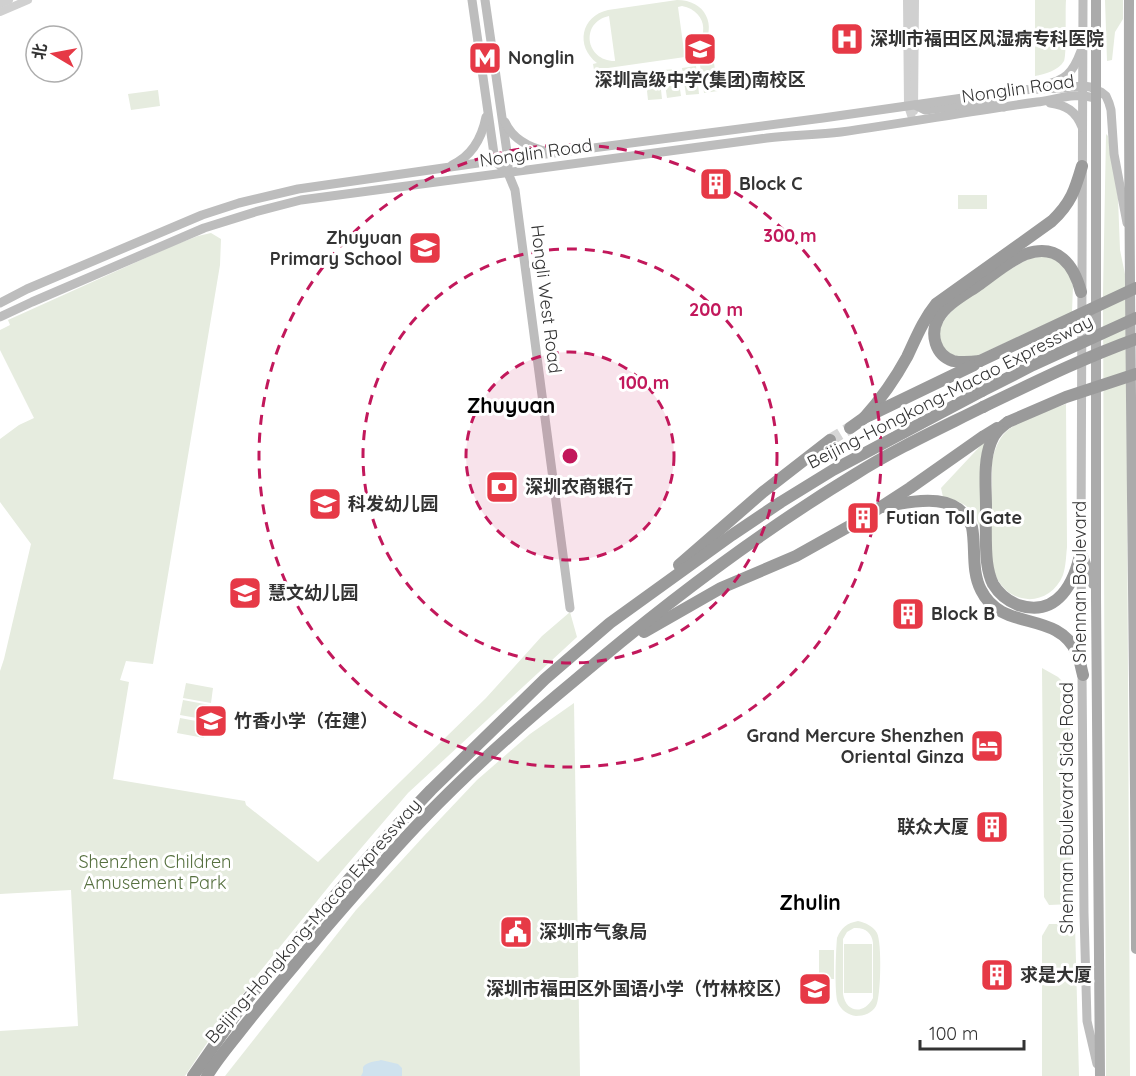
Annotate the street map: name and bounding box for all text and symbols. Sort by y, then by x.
hospital icon: 深圳市福田区风湿病专科医院 [829,21,865,57]
north arrow [24,24,84,84]
place label: 深圳市福田区风湿病专科医院 [870,27,1104,50]
school or university icon: 深圳高级中学(集团)南校区 [682,31,718,67]
metro station icon: Nonglin [467,40,503,76]
text: 北 [28,42,50,61]
place label: Nonglin [508,46,575,69]
place label: 深圳高级中学(集团)南校区 [595,68,805,91]
street label: Nonglin Road [960,69,1076,108]
street label: Nonglin Road [478,133,594,172]
building icon: Block C [698,166,734,202]
place label: Block C [739,172,803,195]
street label: Hongli West Road [526,223,567,375]
text: 300 m [763,224,817,247]
place label: Zhuyuan Primary School [270,226,402,270]
school or university icon: Zhuyuan Primary School [407,230,443,266]
text: 200 m [689,298,743,321]
street label: Beijing-Hongkong-Macao Expressway [803,309,1096,474]
text: 100 m [619,371,669,394]
district label: Zhuyuan [467,392,555,418]
centre of rings [560,446,580,466]
bank icon: 深圳农商银行 [484,469,520,505]
place label: 深圳农商银行 [525,475,633,498]
school or university icon: 科发幼儿园 [307,486,343,522]
place label: 科发幼儿园 [348,492,438,515]
building icon: Futian Toll Gate [845,500,881,536]
street label: Shennan Boulevard [1068,501,1091,663]
place label: Futian Toll Gate [886,506,1022,529]
school or university icon: 慧文幼儿园 [227,575,263,611]
place label: 慧文幼儿园 [268,581,358,604]
building icon: Block B [890,596,926,632]
place label: Block B [931,602,995,625]
street label: Shennan Boulevard Side Road [1055,682,1078,934]
school or university icon: 竹香小学（在建） [193,703,229,739]
place label: 竹香小学（在建） [234,709,378,732]
place label: Grand Mercure Shenzhen Oriental Ginza [746,724,964,768]
hotel icon: Grand Mercure Shenzhen Oriental Ginza [969,728,1005,764]
street label: Beijing-Hongkong-Macao Expressway [200,793,425,1048]
building icon: 联众大厦 [974,809,1010,845]
place label: 联众大厦 [897,815,969,838]
park label: Shenzhen Children Amusement Park [78,850,232,894]
district label: Zhulin [779,889,841,915]
public building icon: 深圳市气象局 [498,914,534,950]
place label: 深圳市气象局 [539,920,647,943]
building icon: 求是大厦 [979,957,1015,993]
place label: 求是大厦 [1020,963,1092,986]
school or university icon: 深圳市福田区外国语小学（竹林校区） [797,971,833,1007]
place label: 深圳市福田区外国语小学（竹林校区） [486,977,792,1000]
scale bar [920,1013,1024,1051]
text: 100 m [929,1022,978,1045]

